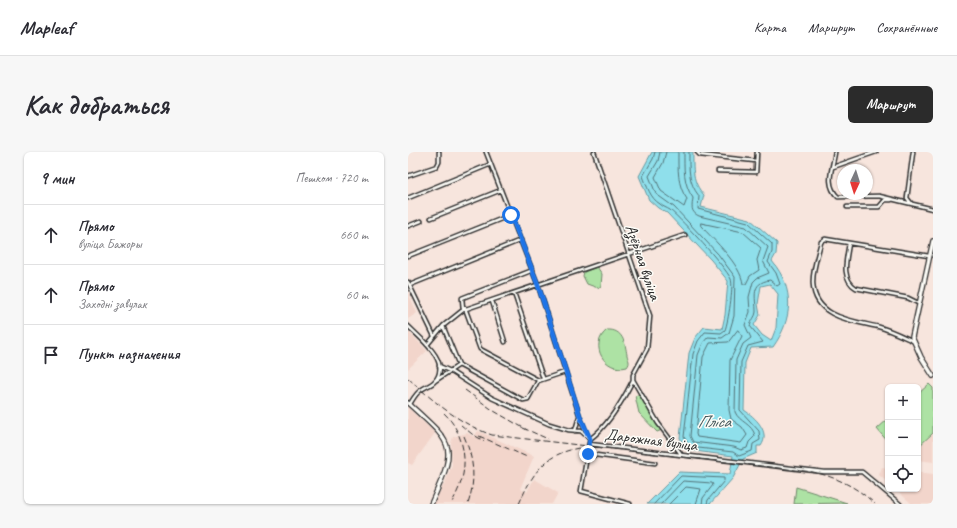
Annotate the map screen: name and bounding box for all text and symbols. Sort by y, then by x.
text: Mapleaf [20,16,73,40]
text: Карта [754,19,786,36]
text: Маршрут [808,19,854,36]
text: Сохранённые [876,19,937,36]
button: Маршрут [848,86,933,123]
text: Как добраться [24,87,169,122]
north arrow [837,164,873,200]
text: 9 мин [40,168,74,189]
text: Пешком · 720 m [295,170,368,186]
route start [502,206,520,224]
text: Прямо [78,217,114,236]
street label: Азёрная вуліца [621,222,666,304]
icon: ahead [40,224,62,246]
text: 660 m [340,227,368,243]
text: вуліца Бажоры [78,236,142,252]
text: Прямо [78,277,114,296]
icon: ahead [40,284,62,306]
text: 60 m [346,287,368,303]
text: Заходні завулак [78,296,147,312]
icon: arrive [40,344,62,366]
text: Пункт назначения [78,345,180,364]
map controls [885,384,921,492]
button: + [885,384,921,420]
water label: Пліса [698,411,732,432]
button: − [885,420,921,456]
street label: Дарожная вуліца [604,424,699,456]
route end [579,445,597,463]
button: locate [885,456,921,492]

